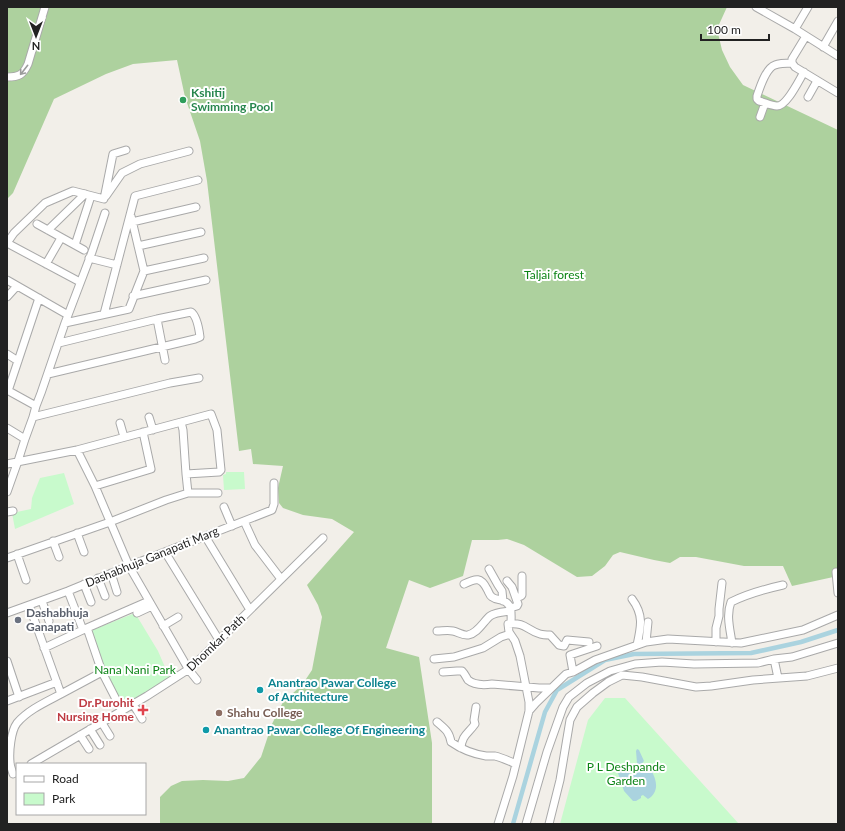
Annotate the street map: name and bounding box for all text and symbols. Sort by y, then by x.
north arrow [16,16,56,56]
scale bar [701,16,769,42]
text: 100 m [707,22,741,37]
text: N [32,40,40,53]
one-way arrow [20,64,28,75]
place label: Kshitij Swimming Pool [191,85,273,114]
marker: Kshitij Swimming Pool [178,95,188,105]
park label: Taljai forest [524,267,585,282]
street label: Dashabhuja Ganapati Marg [83,523,221,590]
place label: Dashabhuja Ganapati [26,605,89,634]
street label: Dhomkar Path [183,611,248,674]
marker: Dashabhuja Ganapati [13,615,23,625]
park label: Nana Nani Park [94,662,177,677]
place label: Anantrao Pawar College of Architecture [267,675,397,704]
marker: Anantrao Pawar College of Architecture [255,685,265,695]
place label: Dr.Purohit Nursing Home [57,695,135,724]
marker: Dr.Purohit Nursing Home [137,704,149,716]
place label: Shahu College [227,705,303,720]
marker: Shahu College [214,708,224,718]
place label: Anantrao Pawar College Of Engineering [213,722,426,737]
marker: Anantrao Pawar College Of Engineering [201,725,211,735]
park label: P L Deshpande Garden [587,759,665,788]
legend [16,763,146,815]
text: Road [52,771,79,786]
text: Park [52,791,76,806]

